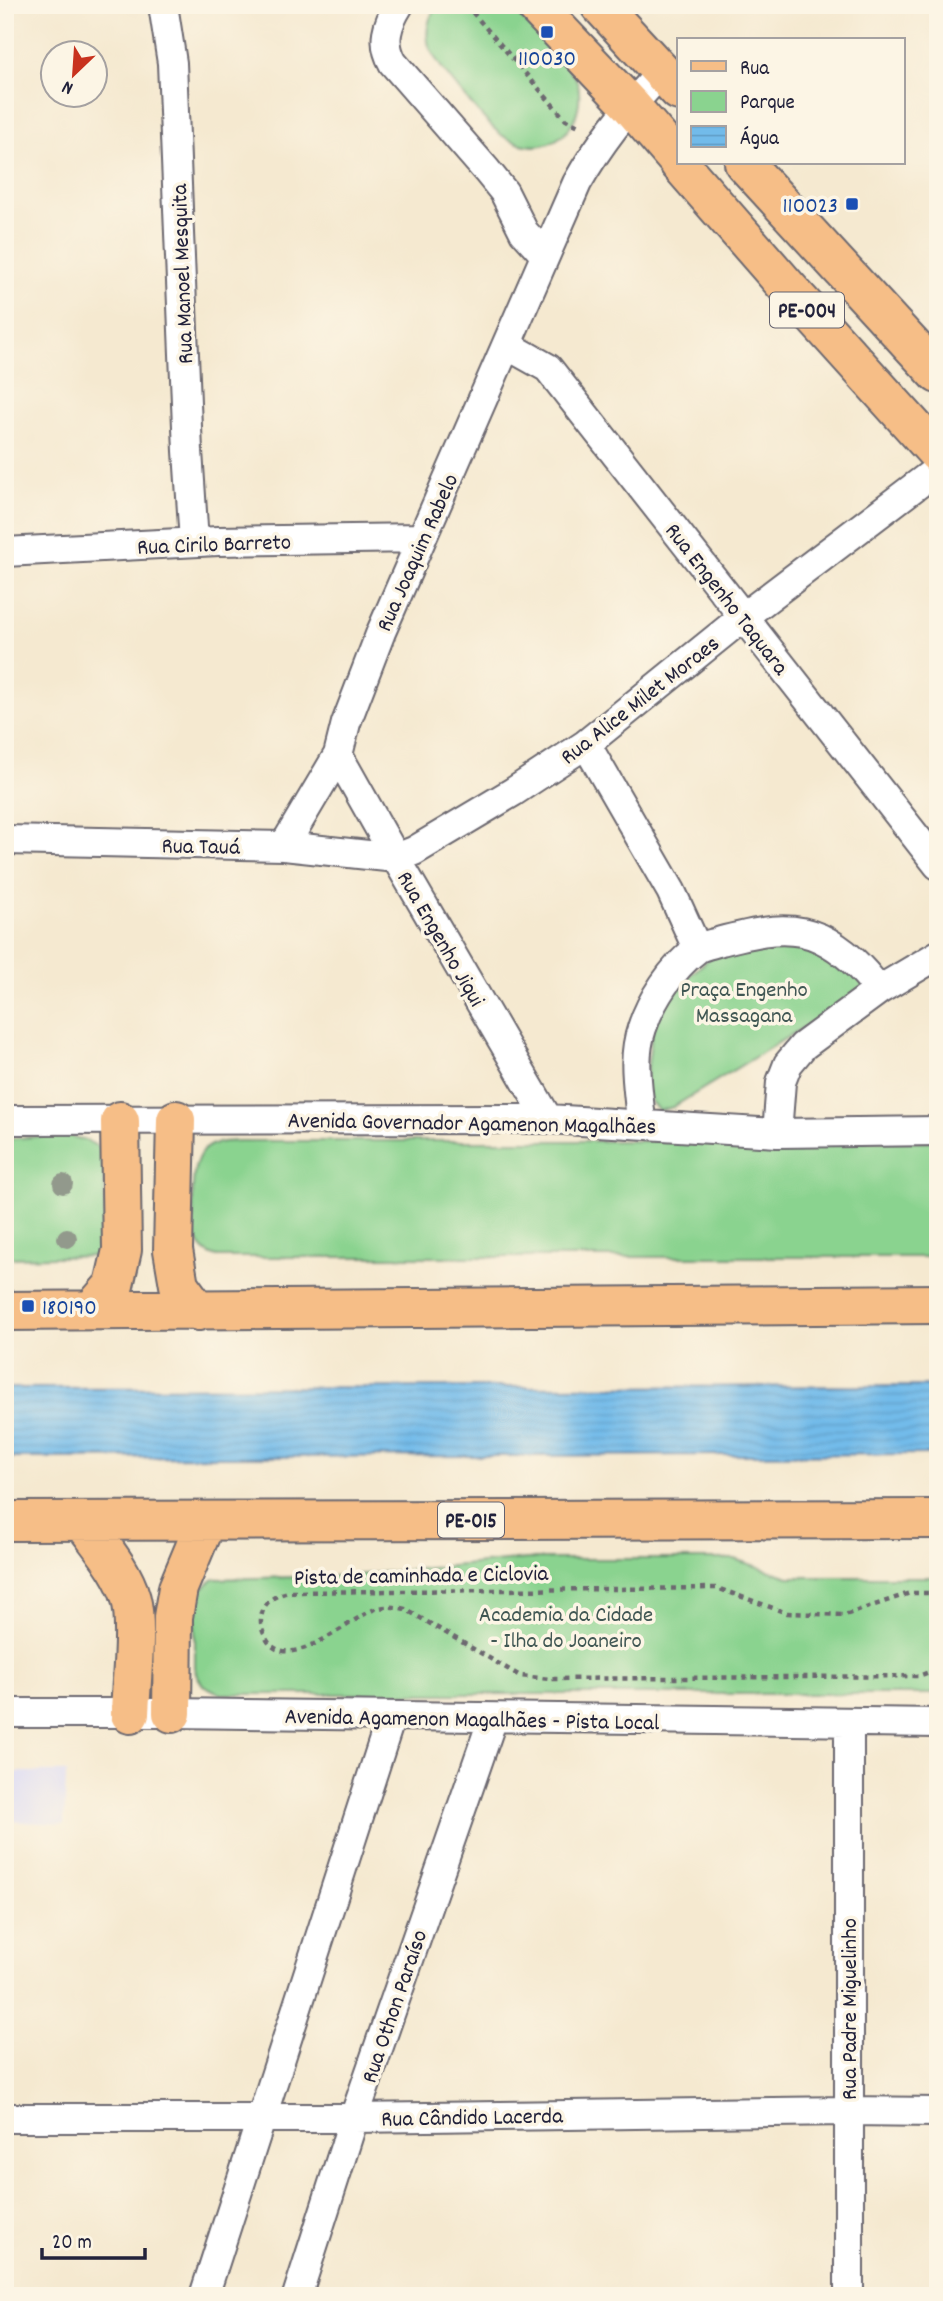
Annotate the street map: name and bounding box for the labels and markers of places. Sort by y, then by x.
marker: 110030 [539,24,555,40]
place label: 110030 [518,44,576,77]
place label: 110023 [783,191,838,224]
marker: 110023 [844,196,860,212]
place label: 180190 [42,1293,97,1326]
marker: 180190 [20,1298,36,1314]

